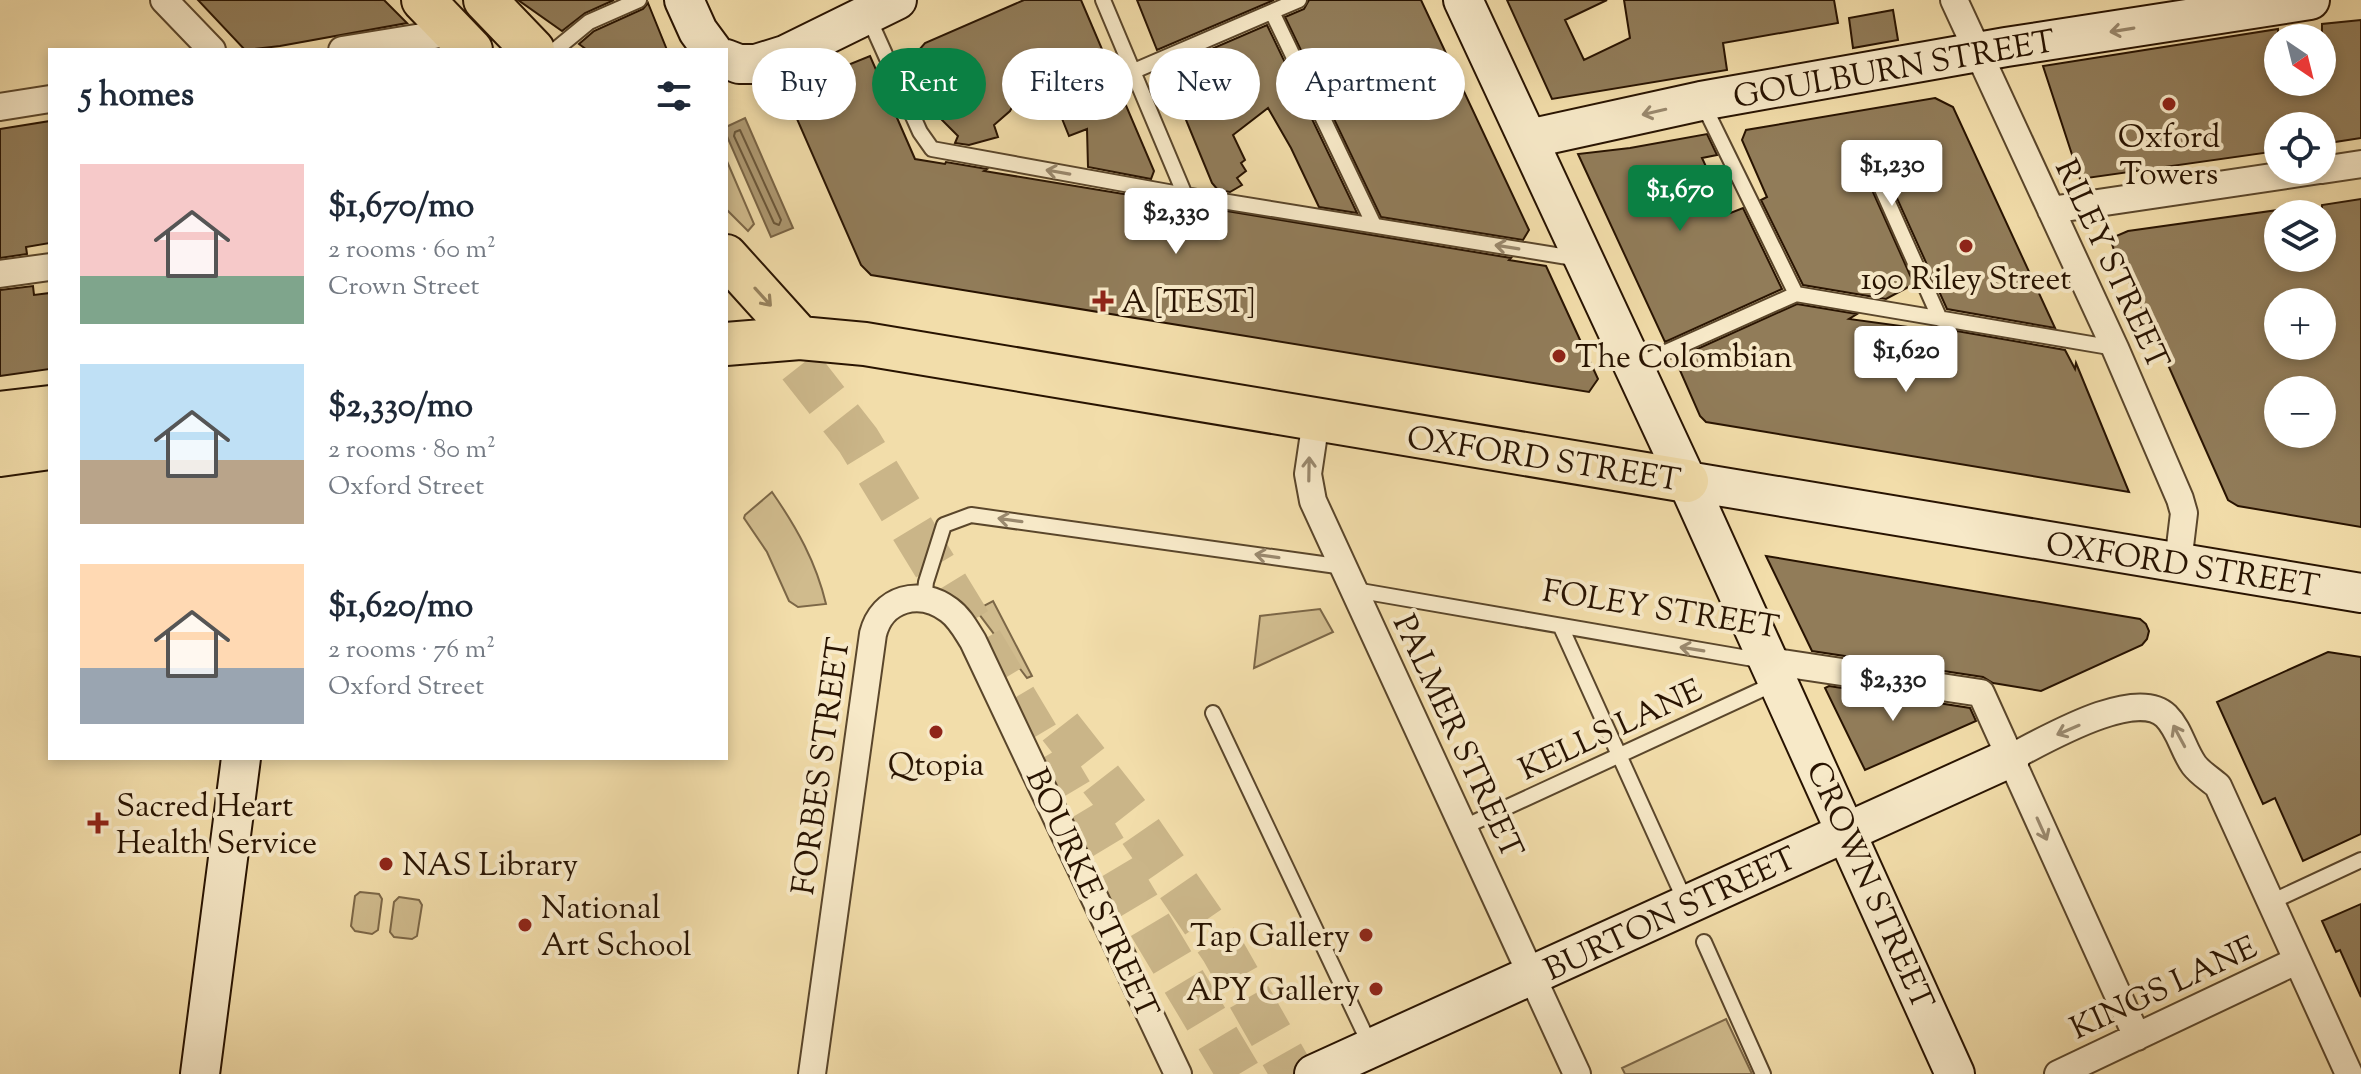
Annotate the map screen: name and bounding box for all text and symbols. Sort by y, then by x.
street label: GOULBURN STREET [1730,20,2059,122]
one-way arrow [2110,23,2135,38]
north arrow [2264,24,2336,96]
map controls [2264,24,2336,448]
chip: Buy [752,48,856,120]
chip: Rent [872,48,986,120]
chip: Filters [1002,48,1133,120]
chip: New [1149,48,1260,120]
chip: Apartment [1276,48,1465,120]
text: 5 homes [80,72,194,121]
icon: filters [652,74,696,118]
marker: Oxford Towers [2160,95,2178,113]
one-way arrow [1641,105,1667,120]
button: locate [2264,112,2336,184]
place label: Oxford Towers [2118,116,2220,199]
pin: $1,230 [1827,140,1957,208]
text: $1,230 [1859,147,1925,184]
street label: RILEY STREET [2041,152,2179,378]
one-way arrow [1045,163,1071,178]
pin: $1,670 [1615,165,1745,233]
text: $1,670 [1646,172,1714,209]
text: $1,670/mo [328,183,474,232]
pin: $2,330 [1111,188,1241,256]
text: $2,330 [1142,195,1210,232]
icon: home [144,196,240,292]
button: layers [2264,200,2336,272]
text: 2 rooms · 60 m² [328,232,496,269]
marker: 190 Riley Street [1957,237,1975,255]
one-way arrow [1495,239,1520,254]
place label: 190 Riley Street [1861,258,2071,304]
text: Crown Street [328,269,479,306]
place label: A [TEST] [1121,281,1256,327]
one-way arrow [754,286,772,306]
button: + [2264,288,2336,360]
marker: A [TEST] [1092,290,1114,312]
pin: $1,620 [1841,326,1971,394]
text: $1,620 [1872,333,1940,370]
place label: The Colombian [1575,336,1793,382]
marker: The Colombian [1550,347,1568,365]
button: − [2264,376,2336,448]
text: $2,330/mo [328,383,473,432]
icon: home [144,396,240,492]
street label: OXFORD STREET [1404,417,1684,505]
text: 2 rooms · 80 m² [328,432,496,469]
one-way arrow [1302,456,1317,483]
text: Oxford Street [328,469,484,506]
one-way arrow [997,512,1023,527]
street label: OXFORD STREET [2043,523,2323,611]
one-way arrow [1255,548,1280,563]
street label: FOLEY STREET [1539,570,1782,652]
text: $1,620/mo [328,583,473,632]
icon: home [144,596,240,692]
street label: PALMER STREET [1380,608,1533,867]
text: 2 rooms · 76 m² [328,632,495,669]
street label: FORBES STREET [782,635,864,898]
one-way arrow [1680,640,1705,655]
pin: $2,330 [1828,655,1958,723]
text: $2,330 [1859,662,1927,699]
text: Oxford Street [328,669,484,706]
street label: KELLS LANE [1512,669,1710,794]
marker: Qtopia [927,723,945,741]
one-way arrow [2056,723,2080,738]
one-way arrow [2170,725,2186,748]
place label: Qtopia [888,744,985,790]
street label: CROWN STREET [1793,754,1944,1018]
street label: BOURKE STREET [1012,762,1169,1027]
place label: Sacred Heart Health Service [116,785,317,868]
marker: Sacred Heart Health Service [87,812,109,834]
one-way arrow [2036,817,2051,841]
street label: BURTON STREET [1537,837,1805,994]
place label: NAS Library [402,844,578,890]
marker: NAS Library [377,855,395,873]
place label: National Art School [541,887,692,970]
place label: Tap Gallery [1190,915,1350,961]
marker: National Art School [516,916,534,934]
marker: Tap Gallery [1357,926,1375,944]
street label: KINGS LANE [2063,926,2265,1053]
place label: APY Gallery [1186,969,1360,1015]
marker: APY Gallery [1367,980,1385,998]

